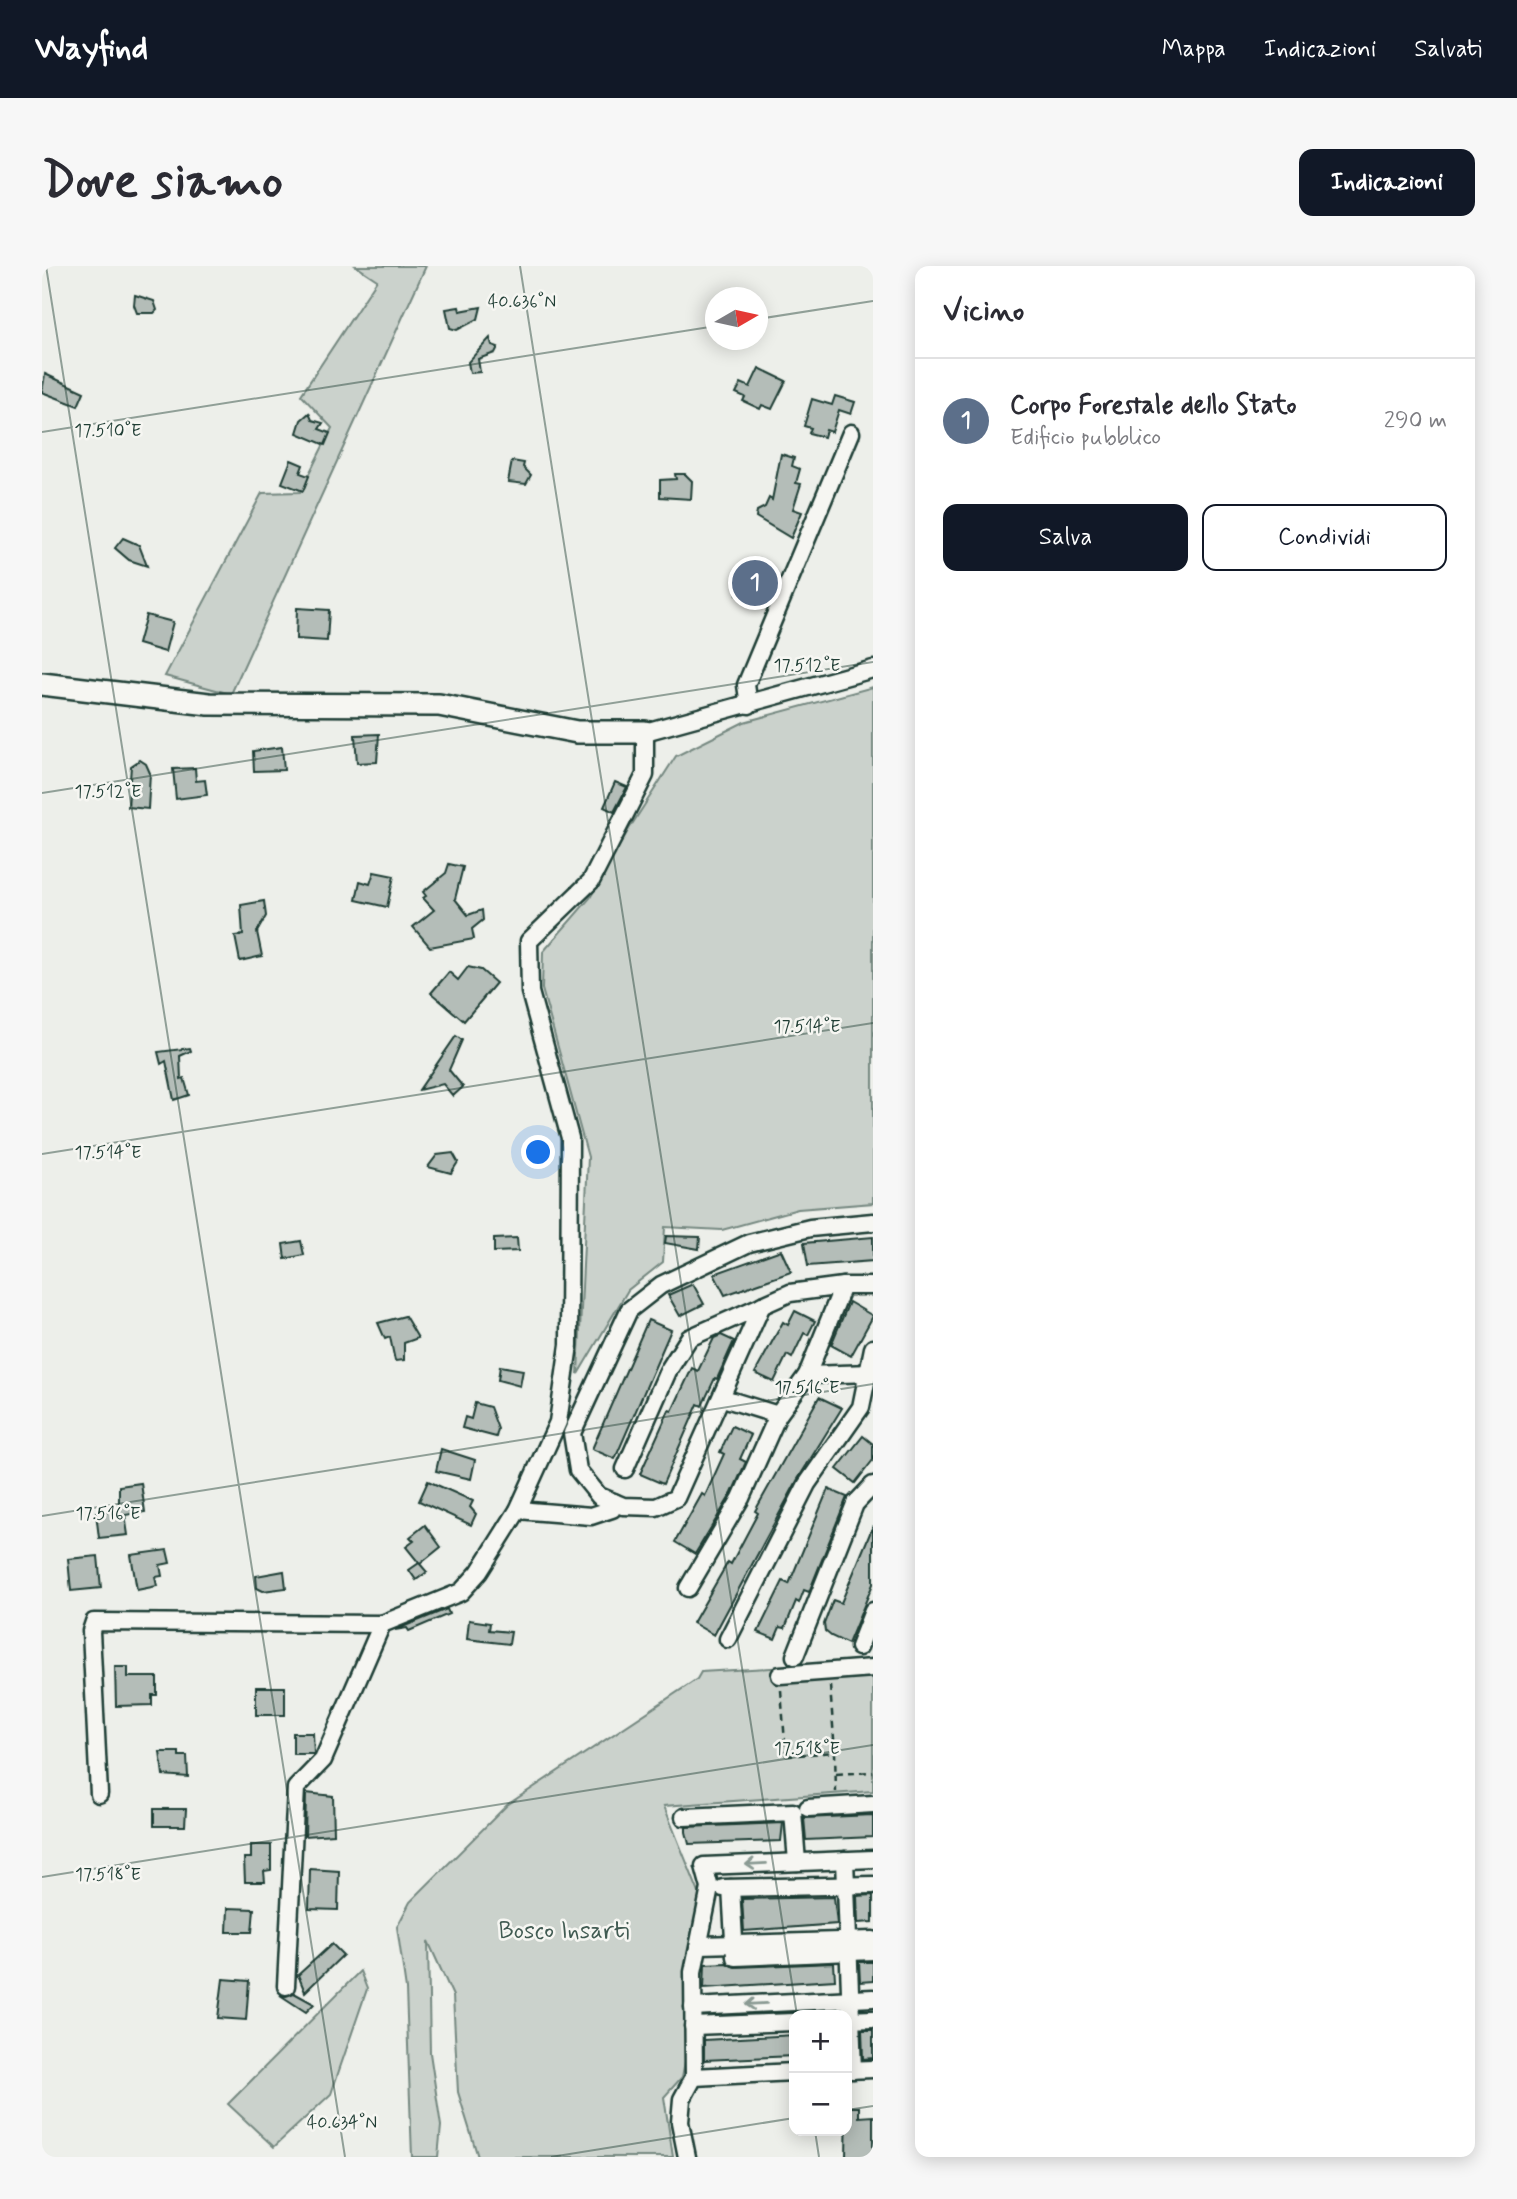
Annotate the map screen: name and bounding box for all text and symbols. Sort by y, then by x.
text: Wayfind [35,27,148,71]
text: Mappa [1162,34,1226,65]
text: Indicazioni [1264,34,1376,65]
text: Salvati [1414,34,1482,65]
button: Indicazioni [1299,149,1475,216]
text: Dove siamo [42,150,283,215]
north arrow [705,287,768,350]
text: 40.636°N [488,290,556,314]
text: Vicino [943,292,1024,331]
text: Corpo Forestale dello Stato [1010,389,1297,423]
text: 1 [961,406,971,436]
text: 290 m [1384,406,1447,436]
text: 17.510°E [74,419,142,443]
text: Edificio pubblico [1010,423,1161,453]
button: Salva [943,504,1188,571]
button: Condividi [1202,504,1447,571]
pin: 1 [732,557,778,609]
text: 17.512°E [773,654,841,678]
text: 17.512°E [74,780,142,804]
text: 17.514°E [773,1015,841,1039]
your location [521,1135,555,1169]
text: 17.514°E [74,1141,142,1165]
text: 17.516°E [775,1376,839,1400]
text: 17.516°E [76,1502,140,1526]
text: 17.518°E [774,1737,840,1761]
one-way arrow [745,1857,768,1870]
text: 17.518°E [75,1863,141,1887]
park label: Bosco Insarti [499,1916,629,1947]
one-way arrow [745,1997,768,2010]
map controls [789,2010,852,2136]
button: + [789,2010,852,2073]
button: − [789,2073,852,2136]
text: 40.634°N [307,2111,377,2135]

